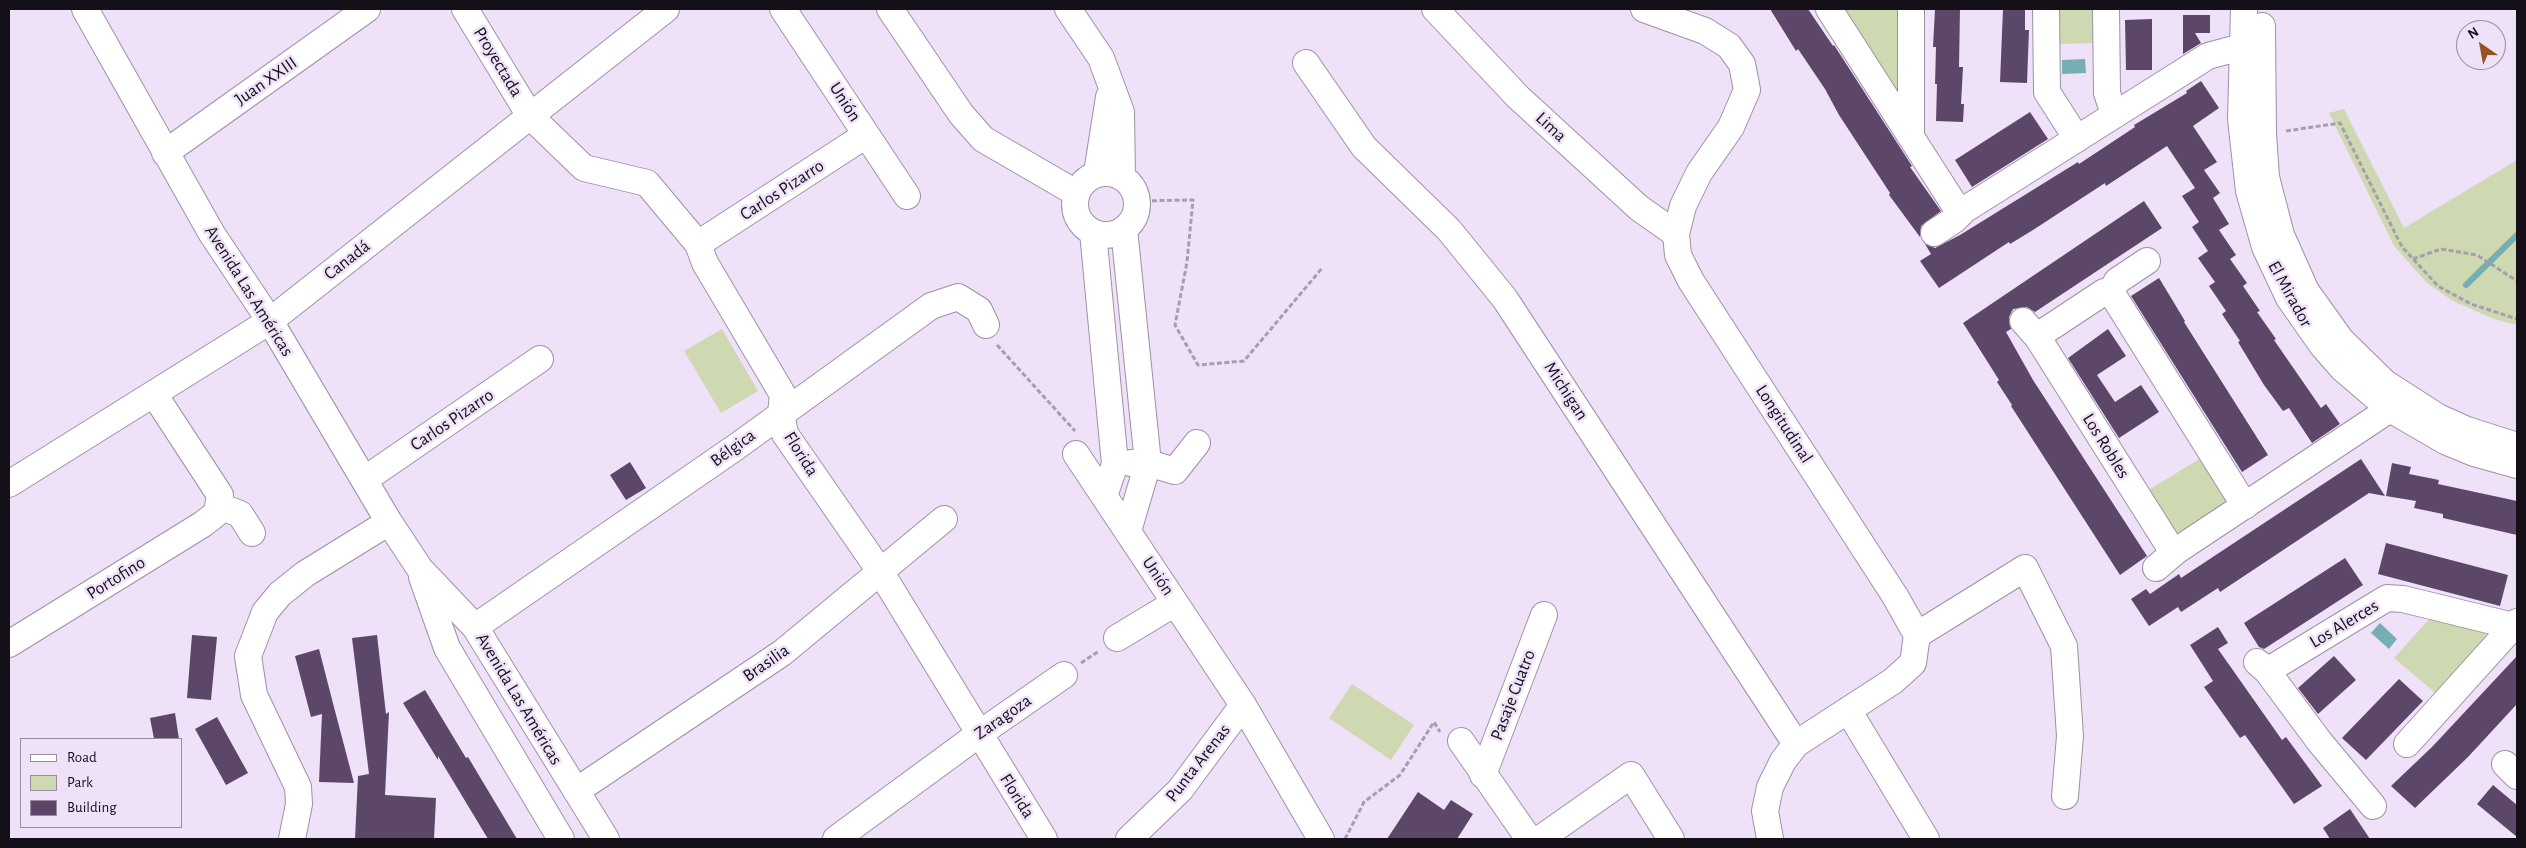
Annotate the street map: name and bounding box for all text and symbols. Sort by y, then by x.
north arrow [2456,20,2506,70]
street label: Proyectada [469,23,527,101]
text: N [2465,25,2481,42]
street label: Juan XXIII [231,52,301,110]
street label: Unión [824,78,866,126]
street label: Lima [1531,107,1571,147]
street label: Carlos Pizarro [736,155,828,225]
street label: Avenida Las Américas [200,222,298,360]
street label: Canadá [320,235,374,285]
street label: El Mirador [2263,257,2317,331]
street label: Michigan [1539,358,1593,424]
street label: Longitudinal [1751,381,1817,467]
street label: Carlos Pizarro [406,384,498,456]
street label: Los Robles [2078,410,2134,482]
street label: Bélgica [706,424,760,472]
street label: Florida [779,428,823,480]
street label: Portofino [83,552,149,604]
street label: Unión [1137,552,1179,600]
street label: Los Alerces [2306,595,2382,653]
street label: Avenida Las Américas [471,629,567,769]
street label: Brasilia [739,639,793,687]
street label: Pasaje Cuatro [1486,647,1540,743]
street label: Zaragoza [970,690,1036,744]
street label: Punta Arenas [1161,720,1235,806]
legend [20,738,182,828]
text: Road [67,750,97,765]
street label: Florida [995,770,1039,822]
text: Park [67,775,93,790]
text: Building [67,800,117,815]

